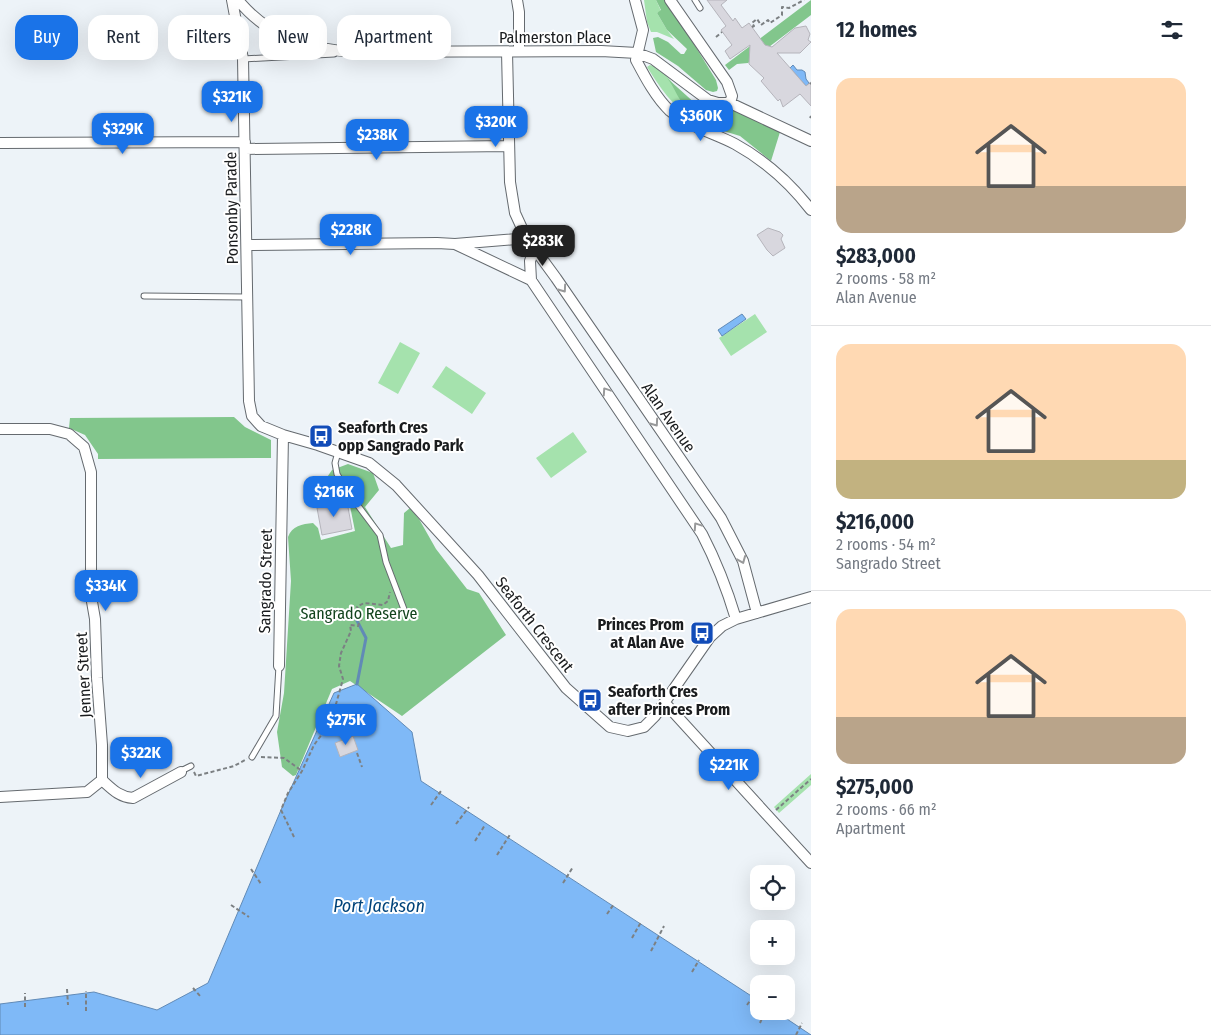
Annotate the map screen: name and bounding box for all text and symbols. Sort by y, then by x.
chip: Buy [15,15,78,60]
chip: Rent [88,15,158,60]
chip: Filters [168,15,249,60]
chip: New [259,15,327,60]
chip: Apartment [337,15,451,60]
icon: filters [1158,16,1186,44]
text: 12 homes [836,17,917,43]
street label: Palmerston Place [499,28,611,47]
pin: $321K [197,80,267,123]
text: $321K [213,87,251,106]
pin: $360K [666,100,736,142]
pin: $320K [461,106,531,148]
text: $360K [680,106,722,125]
icon: home [966,111,1056,201]
pin: $329K [88,112,158,155]
text: $320K [476,112,516,131]
text: $329K [103,119,143,138]
pin: $238K [342,119,412,161]
text: $238K [357,125,397,144]
street label: Ponsonby Parade [221,151,242,264]
pin: $228K [316,214,386,256]
text: $228K [331,220,371,239]
pin: $283K [508,224,578,267]
text: $283K [523,231,563,250]
text: $283,000 [836,243,916,269]
text: 2 rooms · 58 m² [836,269,936,288]
one-way arrow [557,283,566,293]
text: Alan Avenue [836,288,917,307]
icon: home [966,376,1056,466]
street label: Alan Avenue [638,379,700,456]
one-way arrow [603,387,613,396]
one-way arrow [649,417,658,426]
place label: Seaforth Cres opp Sangrado Park [338,418,465,455]
bus stop icon: Seaforth Cres opp Sangrado Park [308,423,334,449]
pin: $216K [299,476,369,518]
text: $216K [314,482,354,501]
text: $216,000 [836,509,914,535]
one-way arrow [694,522,703,532]
street label: Sangrado Street [255,528,276,634]
text: 2 rooms · 54 m² [836,535,936,554]
text: Sangrado Street [836,554,941,573]
one-way arrow [735,555,746,564]
pin: $334K [71,570,141,612]
street label: Seaforth Crescent [492,573,578,676]
text: $334K [86,576,126,595]
park label: Sangrado Reserve [300,604,418,623]
place label: Princes Prom at Alan Ave [598,615,684,652]
bus stop icon: Princes Prom at Alan Ave [689,620,715,646]
street label: Jenner Street [72,631,95,718]
icon: home [966,641,1056,731]
place label: Seaforth Cres after Princes Prom [608,682,730,719]
bus stop icon: Seaforth Cres after Princes Prom [577,687,603,713]
pin: $275K [311,704,381,746]
text: $275K [327,710,365,729]
pin: $322K [106,736,176,779]
text: $322K [121,743,161,762]
pin: $221K [694,748,764,791]
text: $221K [710,755,748,774]
text: $275,000 [836,774,914,800]
text: 2 rooms · 66 m² [836,800,936,819]
text: Apartment [836,819,905,838]
map controls [750,865,795,1020]
button: locate [750,865,795,910]
water label: Port Jackson [333,895,425,917]
button: + [750,920,795,965]
button: − [750,975,795,1020]

